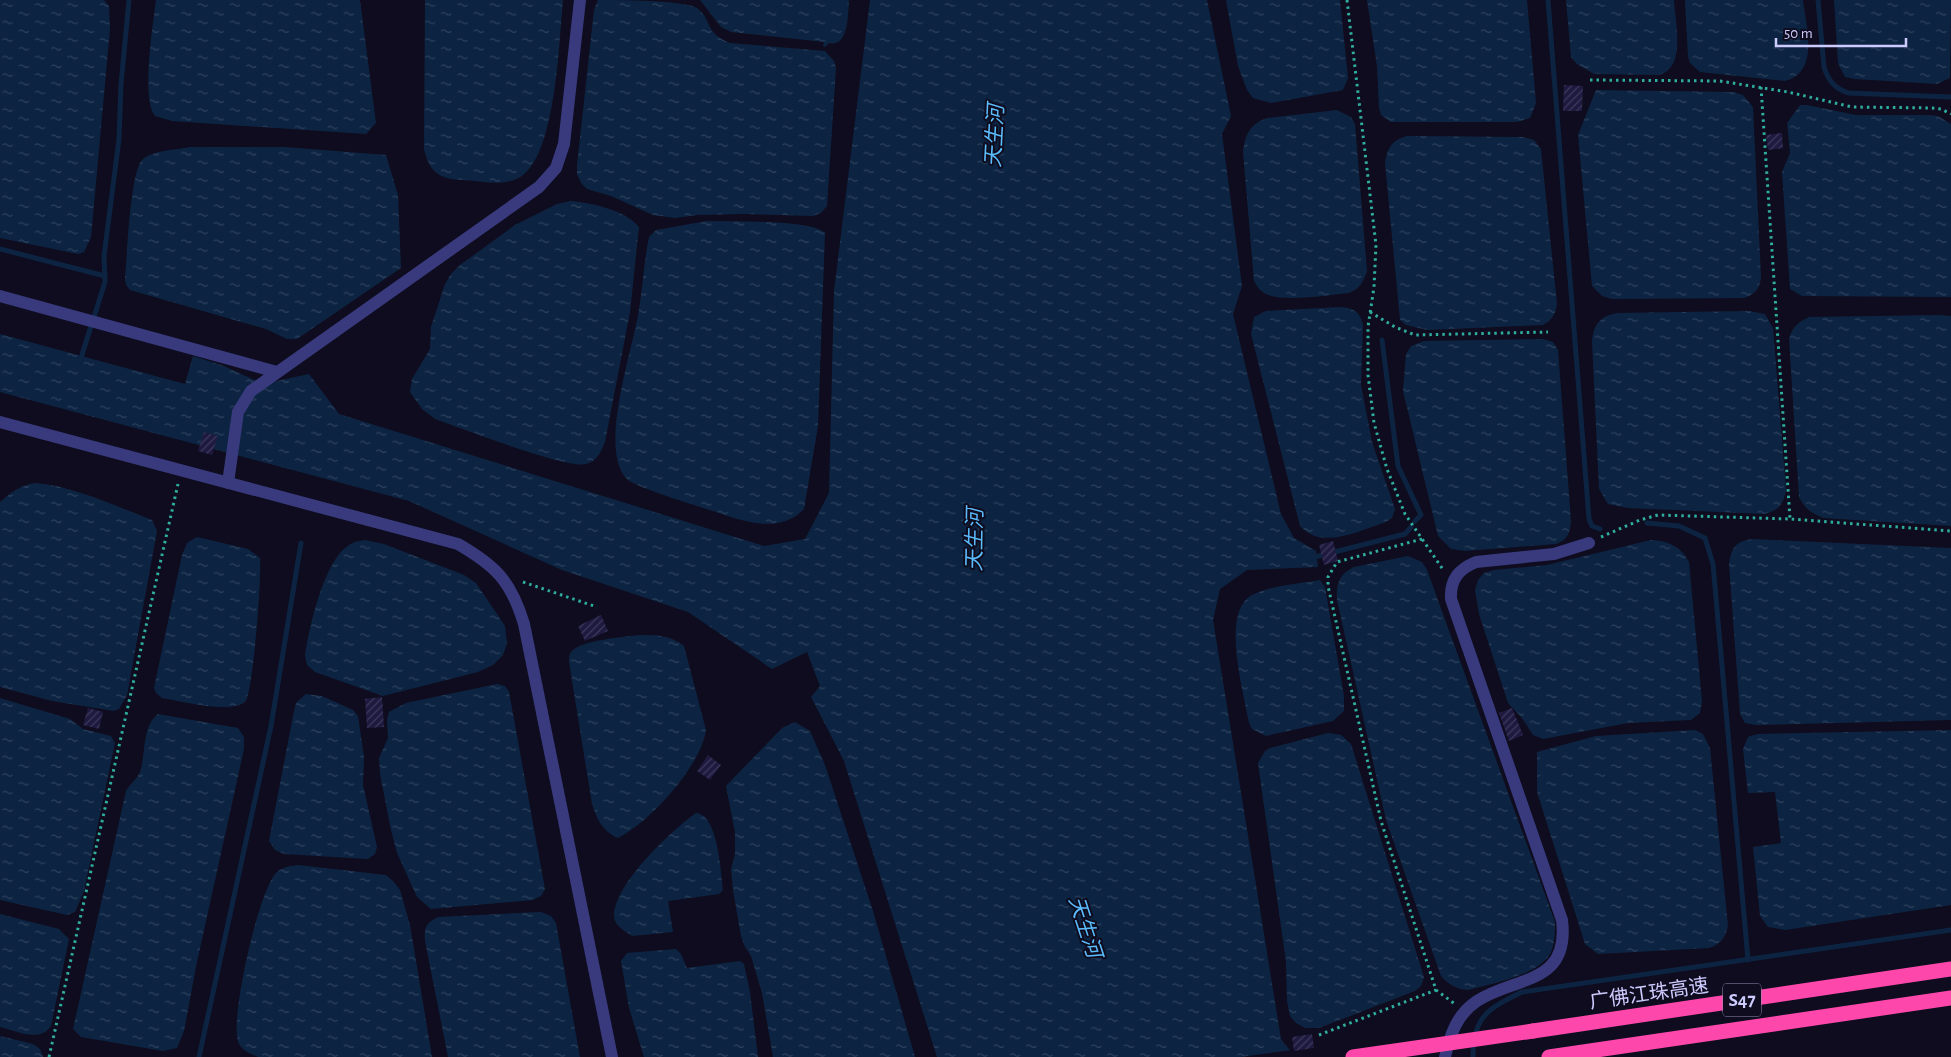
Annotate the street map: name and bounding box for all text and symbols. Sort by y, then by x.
scale bar [1776,15,1906,47]
text: 50 m [1784,26,1813,41]
water label: 天生河 [982,100,1007,168]
water label: 天生河 [963,504,986,572]
water label: 天生河 [1065,893,1107,964]
street label: 广佛江珠高速 [1588,974,1710,1012]
road number: S47 [1723,984,1761,1016]

